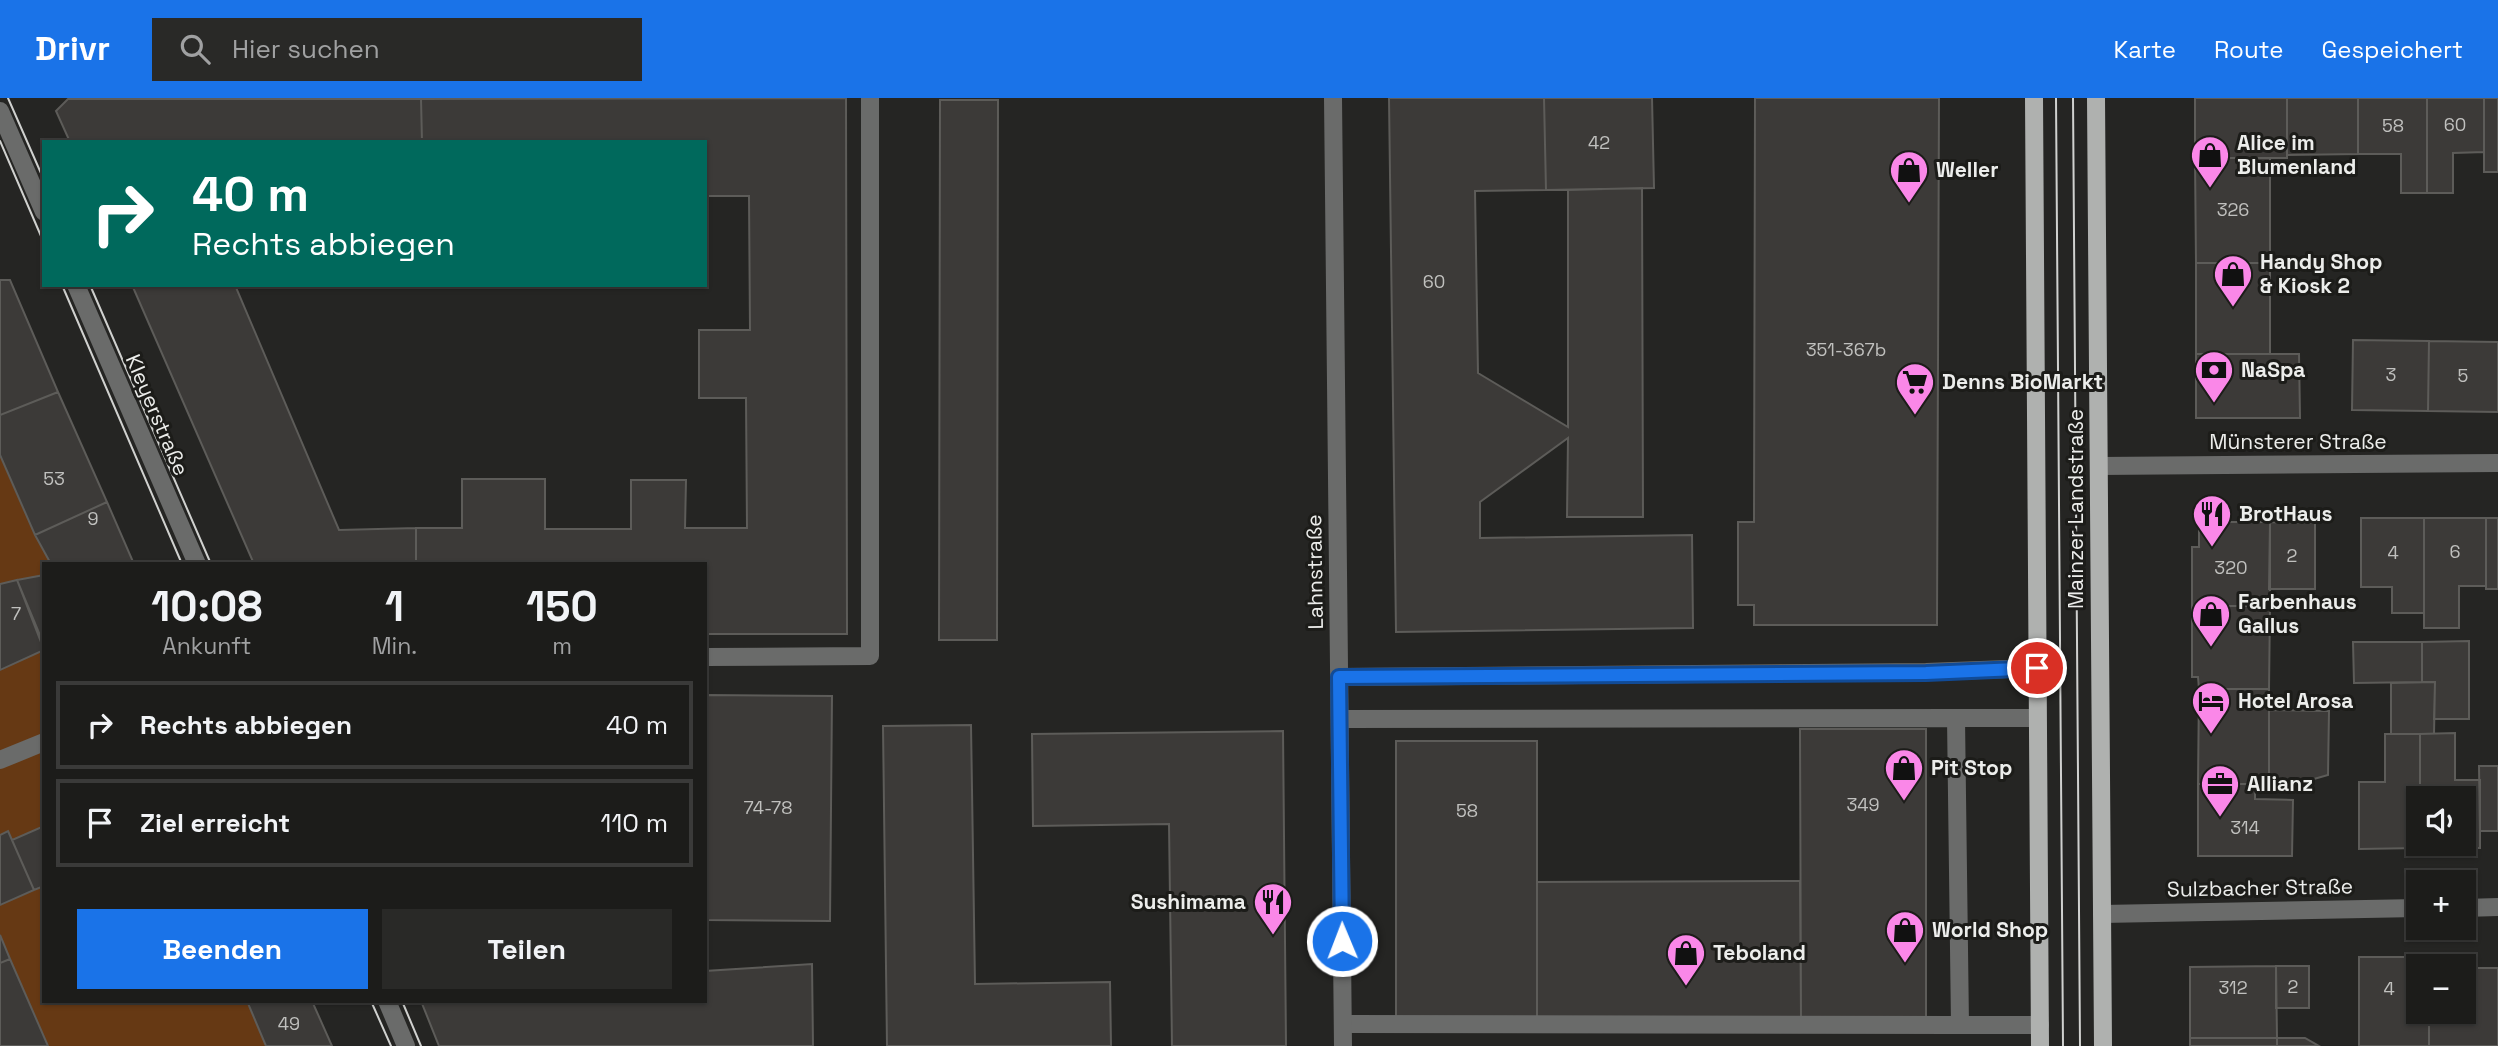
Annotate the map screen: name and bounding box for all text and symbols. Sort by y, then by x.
search box [152,18,642,81]
text: Drivr [35,28,110,70]
icon: search [176,30,214,68]
text: Hier suchen [232,32,380,66]
text: Karte [2114,34,2176,65]
text: Route [2214,34,2283,65]
text: Gespeichert [2321,34,2463,65]
house number: 60 [2444,113,2466,136]
house number: 58 [2382,114,2404,137]
place label: Alice im Blumenland [2237,129,2357,180]
house number: 42 [1588,131,1610,154]
shop icon: Alice im Blumenland [2189,134,2231,189]
shop icon: Weller [1888,149,1930,204]
place label: Weller [1936,156,1998,183]
text: 40 m [192,163,309,225]
icon: right [77,168,168,259]
house number: 326 [2217,198,2249,221]
text: Rechts abbiegen [192,224,455,264]
place label: Handy Shop & Kiosk 2 [2260,248,2382,299]
shop icon: Handy Shop & Kiosk 2 [2212,253,2254,308]
house number: 60 [1423,270,1445,293]
house number: 351-367b [1806,338,1886,361]
bank icon: NaSpa [2193,349,2235,404]
street label: Kleyerstraße [120,350,195,480]
place label: NaSpa [2241,356,2305,383]
supermarket icon: Denns BioMarkt [1894,361,1936,416]
house number: 3 [2386,363,2396,386]
house number: 5 [2458,364,2468,387]
place label: Denns BioMarkt [1942,368,2103,395]
street label: Mainzer Landstraße [2062,409,2089,609]
street label: Münsterer Straße [2209,428,2387,455]
house number: 53 [43,467,65,490]
restaurant icon: BrotHaus [2191,493,2233,548]
place label: BrotHaus [2239,500,2333,527]
house number: 9 [87,507,99,530]
street label: Lahnstraße [1300,514,1329,630]
house number: 6 [2449,540,2461,563]
house number: 4 [2387,541,2399,564]
house number: 2 [2287,544,2297,567]
house number: 320 [2214,556,2248,579]
text: 10:08 [151,580,262,633]
text: 1 [385,580,404,633]
text: 150 [526,580,598,633]
place label: Farbenhaus Gallus [2238,588,2357,639]
shop icon: Farbenhaus Gallus [2190,593,2232,648]
house number: 7 [11,602,21,625]
text: Ankunft [162,631,251,661]
text: Min. [372,631,417,661]
text: m [552,631,572,661]
pin [2007,638,2067,698]
icon: arrive [2018,649,2056,687]
hotel icon: Hotel Arosa [2190,680,2232,735]
place label: Hotel Arosa [2238,687,2353,714]
icon: right [81,706,119,744]
text: Rechts abbiegen [140,708,352,742]
text: 40 m [606,708,668,742]
shop icon: Pit Stop [1883,747,1925,802]
place label: Pit Stop [1931,754,2012,781]
office icon: Allianz [2199,763,2241,818]
place label: Allianz [2247,770,2313,797]
map controls [2406,786,2476,1024]
button: sound [2406,786,2476,856]
house number: 349 [1846,793,1880,816]
house number: 74-78 [744,796,792,819]
house number: 58 [1456,799,1478,822]
icon: arrive [81,804,119,842]
text: Ziel erreicht [140,806,290,840]
text: 110 m [601,806,668,840]
house number: 314 [2230,816,2260,839]
button: + [2406,870,2476,940]
street label: Sulzbacher Straße [2167,872,2353,903]
restaurant icon: Sushimama [1252,881,1294,936]
place label: Sushimama [1131,888,1246,915]
position arrow [1305,904,1379,978]
button: Beenden [77,909,368,989]
button: Teilen [382,909,672,989]
shop icon: World Shop [1884,909,1926,964]
place label: World Shop [1932,916,2048,943]
shop icon: Teboland [1665,932,1707,987]
place label: Teboland [1713,939,1806,966]
button: − [2406,954,2476,1024]
house number: 2 [2288,975,2298,998]
house number: 312 [2219,976,2248,999]
house number: 4 [2383,977,2395,1000]
house number: 49 [278,1012,300,1035]

